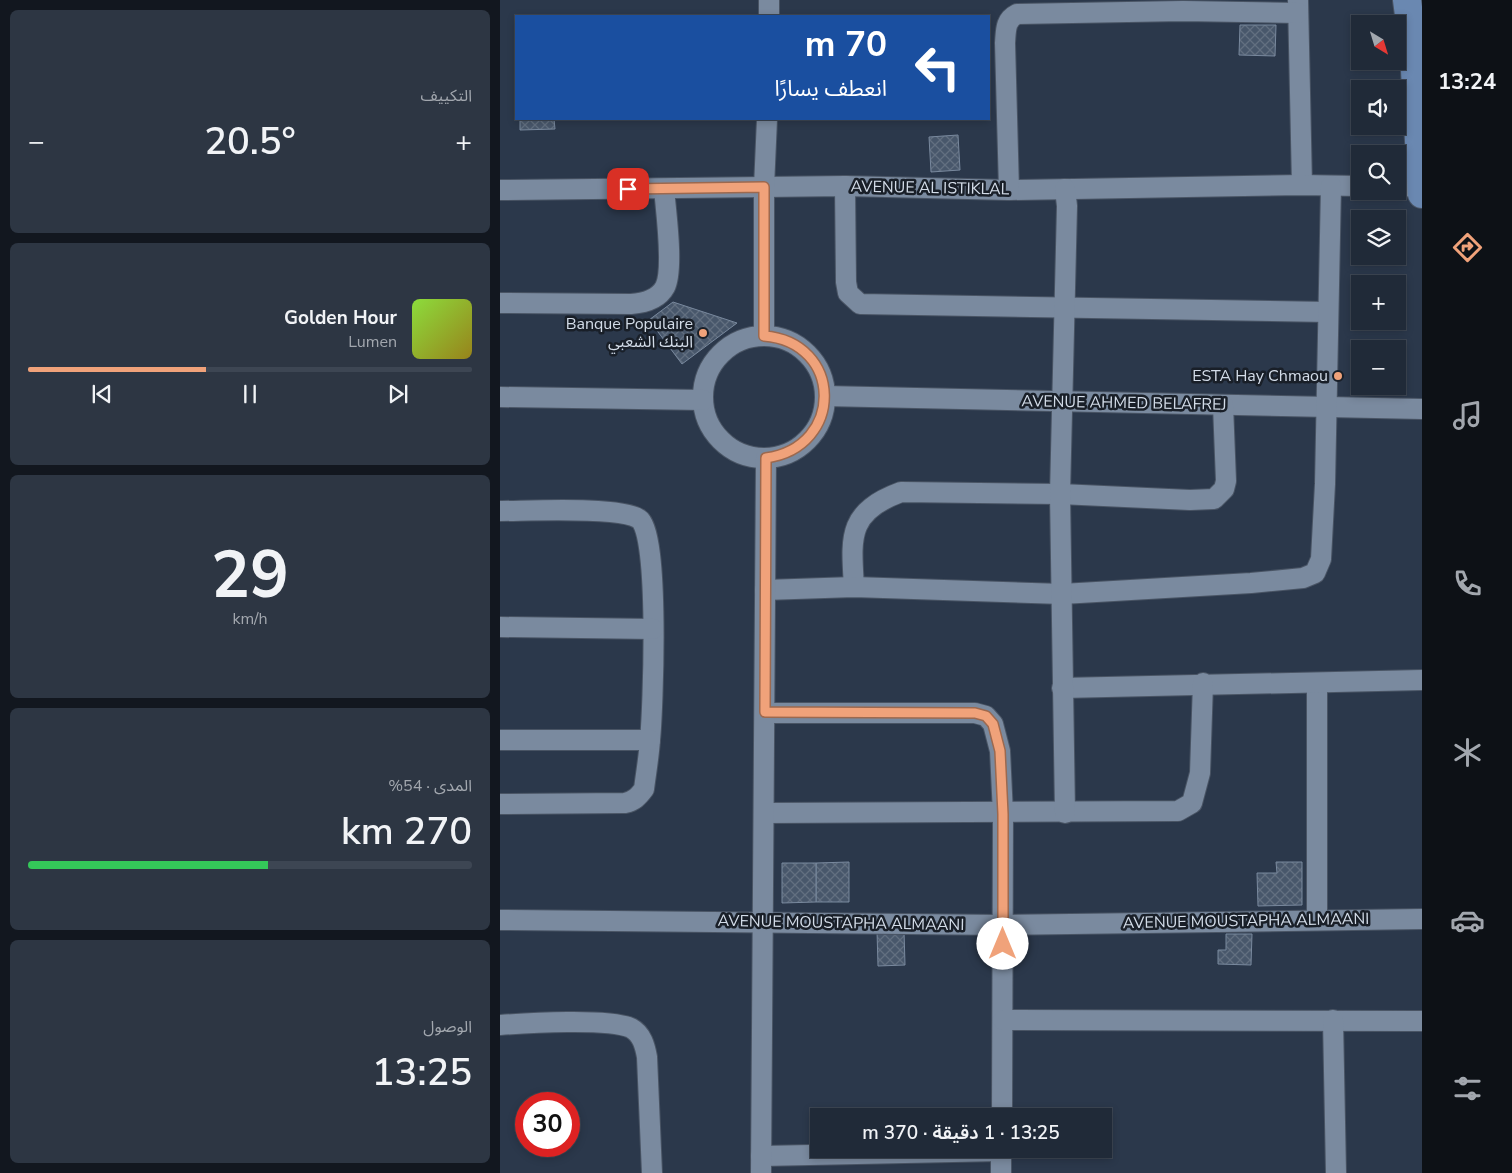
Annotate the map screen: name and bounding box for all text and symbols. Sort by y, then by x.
north arrow [1351,15,1406,70]
map controls [1351,15,1406,395]
text: 70 m [805,21,887,68]
icon: left [905,35,970,100]
text: 13:24 [1438,67,1496,97]
text: انعطف يسارًا [775,74,887,104]
button: sound [1351,80,1406,135]
text: التكييف [420,85,472,107]
text: 20.5° [204,116,296,167]
text: − [28,123,45,161]
text: + [455,123,472,161]
button: search [1351,145,1406,200]
pin [607,168,649,210]
icon: arrive [614,175,642,203]
street label: AVENUE AL ISTIKLAL [850,176,1010,200]
button: layers [1351,210,1406,265]
icon: directions [1450,230,1485,265]
button: + [1351,275,1406,330]
text: Golden Hour [284,305,397,331]
place label: Banque Populaire البنك الشعبي [566,313,693,354]
marker: Banque Populaire البنك الشعبي [697,327,709,339]
text: Lumen [348,331,397,353]
button: − [1351,340,1406,395]
place label: ESTA Hay Chmaou [1192,365,1328,387]
marker: ESTA Hay Chmaou [1332,370,1344,382]
icon: previous [88,380,116,408]
icon: pause [236,380,264,408]
icon: next [384,380,412,408]
street label: AVENUE AHMED BELAFREJ [1021,390,1227,416]
icon: music [1450,398,1485,433]
text: 29 [211,531,289,620]
icon: phone [1450,566,1485,601]
text: km/h [232,608,268,630]
icon: climate [1450,735,1485,770]
text: المدى · 54% [388,775,472,797]
text: 270 km [341,806,472,857]
icon: car [1450,903,1485,938]
street label: AVENUE MOUSTAPHA ALMAANI [1122,908,1370,934]
street label: AVENUE MOUSTAPHA ALMAANI [717,910,965,936]
position arrow [976,917,1028,969]
text: الوصول [423,1016,472,1038]
text: 13:25 [372,1047,472,1098]
icon: filters [1450,1071,1485,1106]
speed limit sign: 30 [515,1092,580,1157]
text: 13:25 · 1 دقيقة · 370 m [862,1120,1060,1146]

